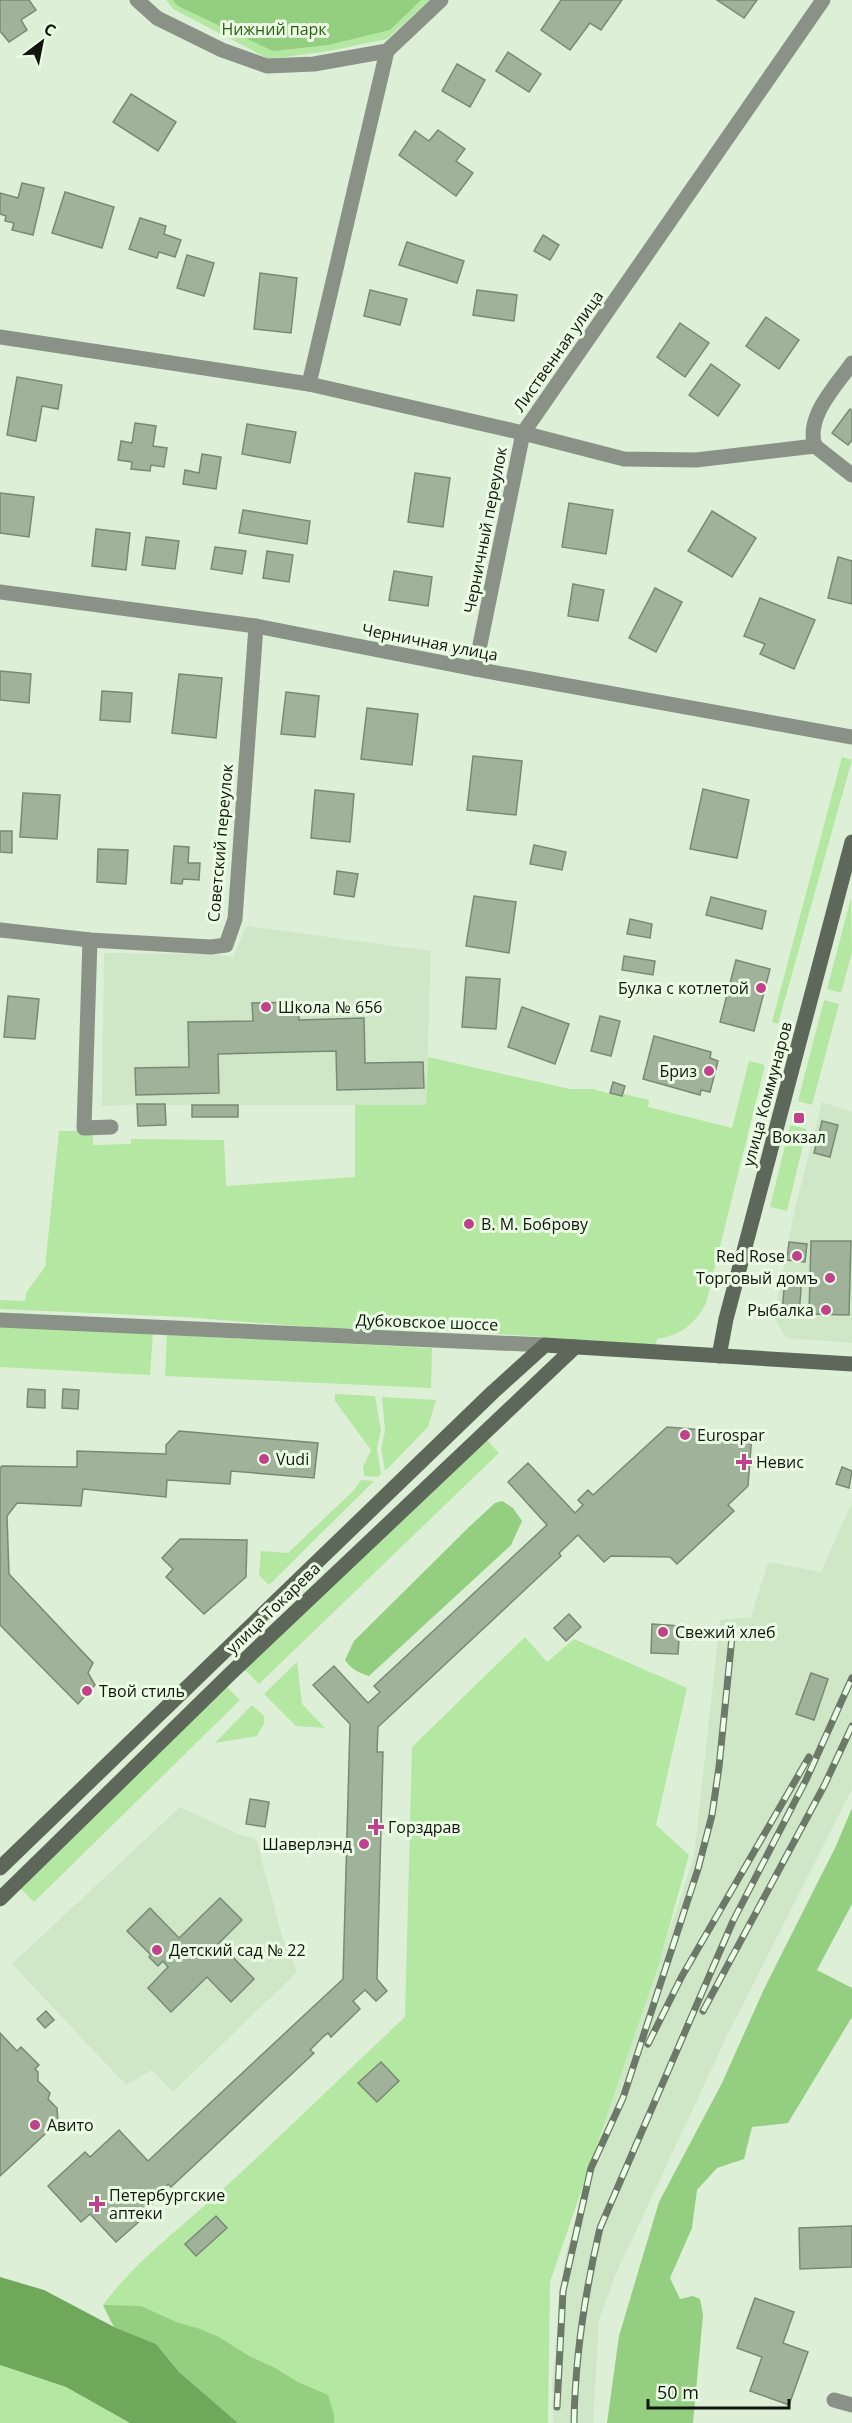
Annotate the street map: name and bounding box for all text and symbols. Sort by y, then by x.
north arrow [12,12,72,72]
text: С [40,17,60,41]
park label: Нижний парк [221,18,327,40]
street label: Лиственная улица [508,286,608,416]
street label: Черничный переулок [458,444,512,615]
street label: Черничная улица [360,618,500,666]
street label: Советский переулок [202,762,238,923]
place label: Булка с котлетой [618,977,749,999]
marker: Булка с котлетой [754,981,768,995]
place label: Школа № 656 [278,996,383,1018]
marker: Школа № 656 [259,1000,273,1014]
street label: улица Коммунаров [737,1019,797,1169]
place label: Бриз [660,1060,697,1082]
marker: Бриз [702,1064,716,1078]
marker: Вокзал [792,1111,806,1125]
place label: Вокзал [772,1126,826,1148]
place label: В. М. Боброву [481,1213,589,1235]
marker: В. М. Боброву [462,1217,476,1231]
place label: Red Rose [716,1245,785,1267]
marker: Red Rose [790,1249,804,1263]
place label: Торговый домъ [696,1267,818,1289]
marker: Торговый домъ [823,1271,837,1285]
place label: Рыбалка [747,1299,814,1321]
marker: Рыбалка [819,1303,833,1317]
street label: Дубковское шоссе [355,1309,499,1335]
place label: Eurospar [697,1424,765,1446]
marker: Eurospar [678,1428,692,1442]
place label: Vudi [276,1448,309,1470]
place label: Невис [756,1451,804,1473]
marker: Vudi [257,1452,271,1466]
marker: Невис [737,1455,751,1469]
street label: улица Токарева [221,1557,325,1659]
place label: Свежий хлеб [675,1621,776,1643]
marker: Свежий хлеб [656,1625,670,1639]
place label: Твой стиль [99,1680,185,1702]
marker: Твой стиль [80,1684,94,1698]
place label: Горздрав [388,1816,461,1838]
marker: Горздрав [369,1820,383,1834]
place label: Шаверлэнд [262,1833,352,1855]
marker: Шаверлэнд [357,1837,371,1851]
place label: Детский сад № 22 [169,1939,306,1961]
marker: Детский сад № 22 [150,1943,164,1957]
place label: Авито [47,2114,94,2136]
marker: Авито [28,2118,42,2132]
place label: Петербургские аптеки [109,2184,225,2224]
marker: Петербургские аптеки [90,2197,104,2211]
scale bar [648,2372,789,2410]
text: 50 m [657,2380,699,2404]

